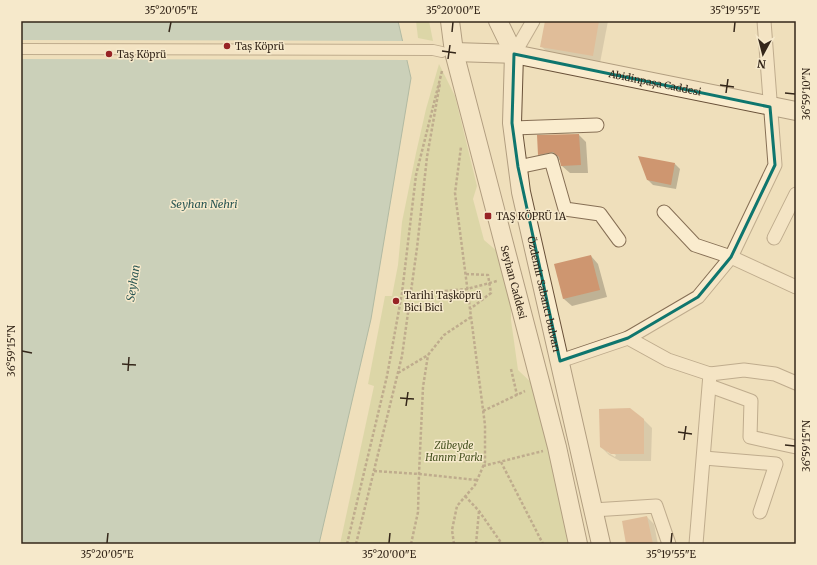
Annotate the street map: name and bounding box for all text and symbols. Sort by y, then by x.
text: 35°20'05"E [145,4,198,17]
text: 35°20'00"E [426,4,481,17]
text: 35°19'55"E [710,4,761,17]
north arrow [743,34,783,74]
place label: Taș Köprü [235,40,284,53]
marker: Taș Köprü [222,41,232,51]
place label: Taş Köprü [117,48,166,61]
marker: Taş Köprü [104,49,114,59]
text: N [756,56,767,71]
street label: Abidinpaşa Caddesi [607,67,702,98]
text: 36°59'10"N [800,67,813,120]
water label: Seyhan Nehri [170,197,238,211]
place label: TAŞ KÖPRÜ 1A [496,209,567,223]
marker: TAŞ KÖPRÜ 1A [483,211,493,221]
street label: Özdemir Sabancı bulvarı [525,235,564,353]
street label: Seyhan Caddesi [498,244,530,320]
water label: Seyhan [123,263,143,302]
place label: Tarihi Taşköprü Bici Bici [404,289,482,314]
marker: Tarihi Taşköprü Bici Bici [391,296,401,306]
text: 36°59'15"N [5,325,18,377]
text: 36°59'15"N [800,420,813,472]
park label: Zübeyde Hanım Parkı [424,439,483,464]
text: 35°20'05"E [81,548,134,561]
text: 35°20'00"E [362,548,417,561]
text: 35°19'55"E [646,548,697,561]

